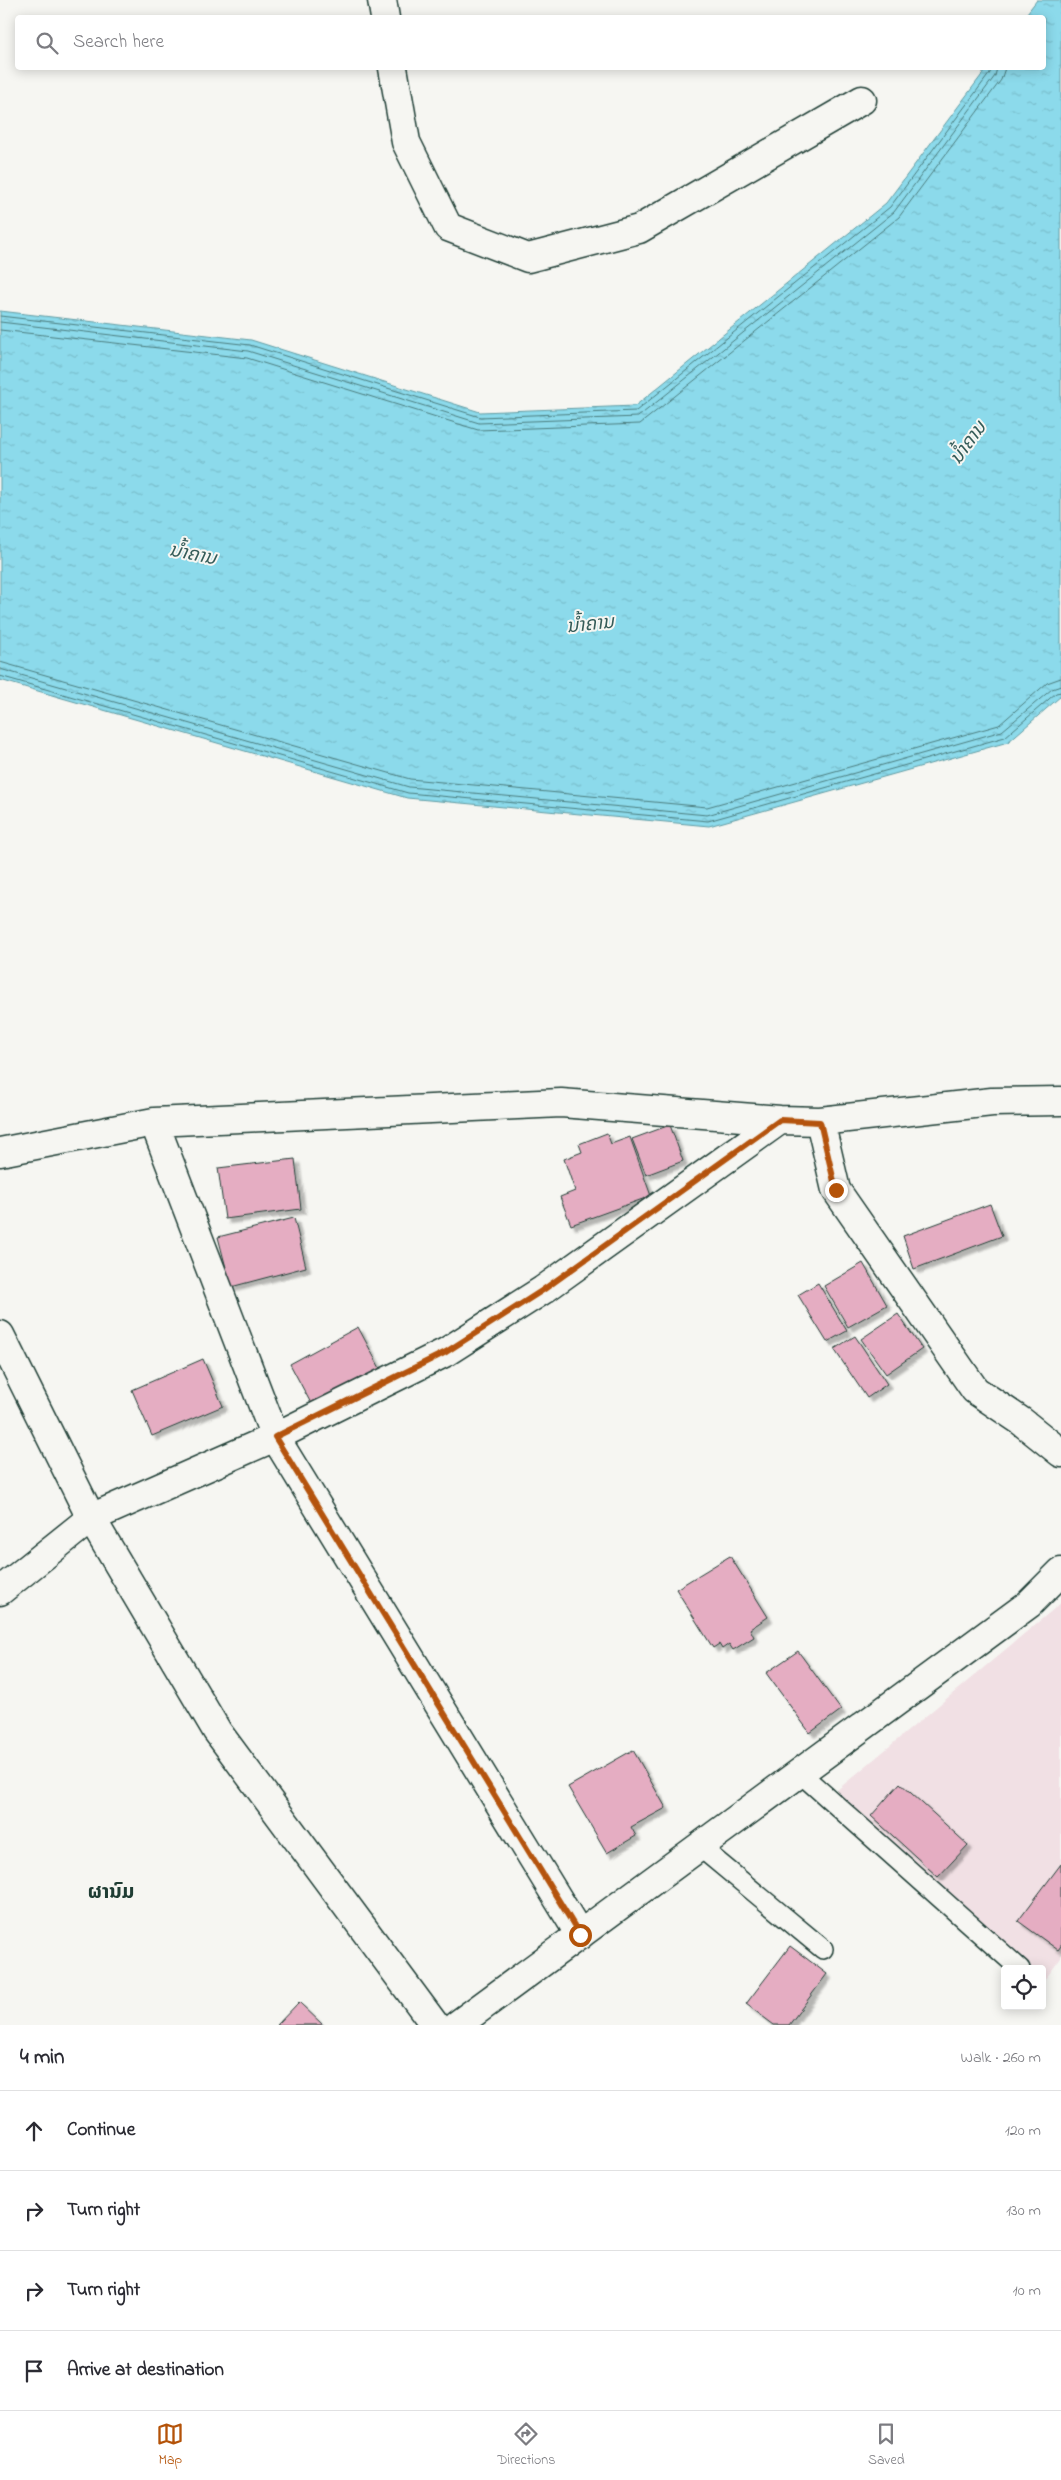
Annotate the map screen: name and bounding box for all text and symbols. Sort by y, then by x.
search box [15,15,1046,70]
icon: search [33,29,61,57]
text: Search here [73,29,164,56]
water label: ນ້ຳຄານ [942,414,995,471]
water label: ນ້ຳຄານ [167,535,220,573]
water label: ນ້ຳຄານ [565,606,617,641]
route end [825,1179,848,1202]
district label: ຜານົມ [88,1879,134,1908]
route start [569,1924,592,1947]
map controls [1001,1965,1046,2010]
button: locate [1001,1965,1046,2010]
text: 4 min [20,2043,64,2073]
text: Walk · 260 m [961,2046,1041,2070]
icon: ahead [20,2117,48,2145]
text: Continue [67,2117,135,2144]
text: 120 m [1005,2119,1041,2143]
icon: right [20,2197,48,2225]
text: Turn right [67,2197,140,2224]
text: 130 m [1006,2199,1041,2223]
icon: right [20,2277,48,2305]
text: Turn right [67,2277,140,2304]
text: 10 m [1013,2279,1041,2303]
icon: arrive [20,2357,48,2385]
text: Arrive at destination [67,2357,224,2384]
tab: Map [156,2420,184,2471]
tab: Directions [497,2420,555,2471]
tab: Saved [868,2420,905,2471]

